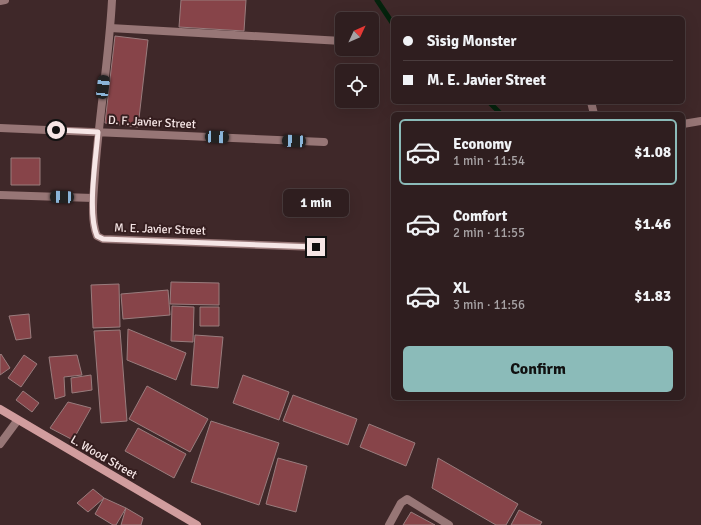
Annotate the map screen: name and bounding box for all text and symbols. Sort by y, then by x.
north arrow [335,12,379,56]
map controls [335,12,379,108]
text: Sisig Monster [427,32,516,50]
button: locate [335,64,379,108]
text: M. E. Javier Street [427,71,546,89]
car [96,74,110,100]
street label: D. F. Javier Street [108,113,196,132]
route start [47,121,65,139]
car [205,130,229,144]
car [282,134,306,148]
icon: car [405,134,441,170]
text: Economy [453,135,512,153]
text: $1.08 [634,143,671,161]
text: 1 min · 11:54 [453,153,525,169]
callout: 1 min [283,189,349,217]
car [50,191,74,203]
text: 1 min [300,195,332,211]
icon: car [405,206,441,242]
text: Comfort [453,207,507,225]
text: $1.46 [634,215,671,233]
street label: M. E. Javier Street [114,220,206,239]
text: 2 min · 11:55 [453,225,525,241]
route end [307,238,325,256]
icon: car [405,278,441,314]
text: XL [453,279,470,297]
text: $1.83 [634,287,671,305]
text: 3 min · 11:56 [453,297,525,313]
button: Confirm [403,346,673,392]
street label: L. Wood Street [68,432,140,483]

